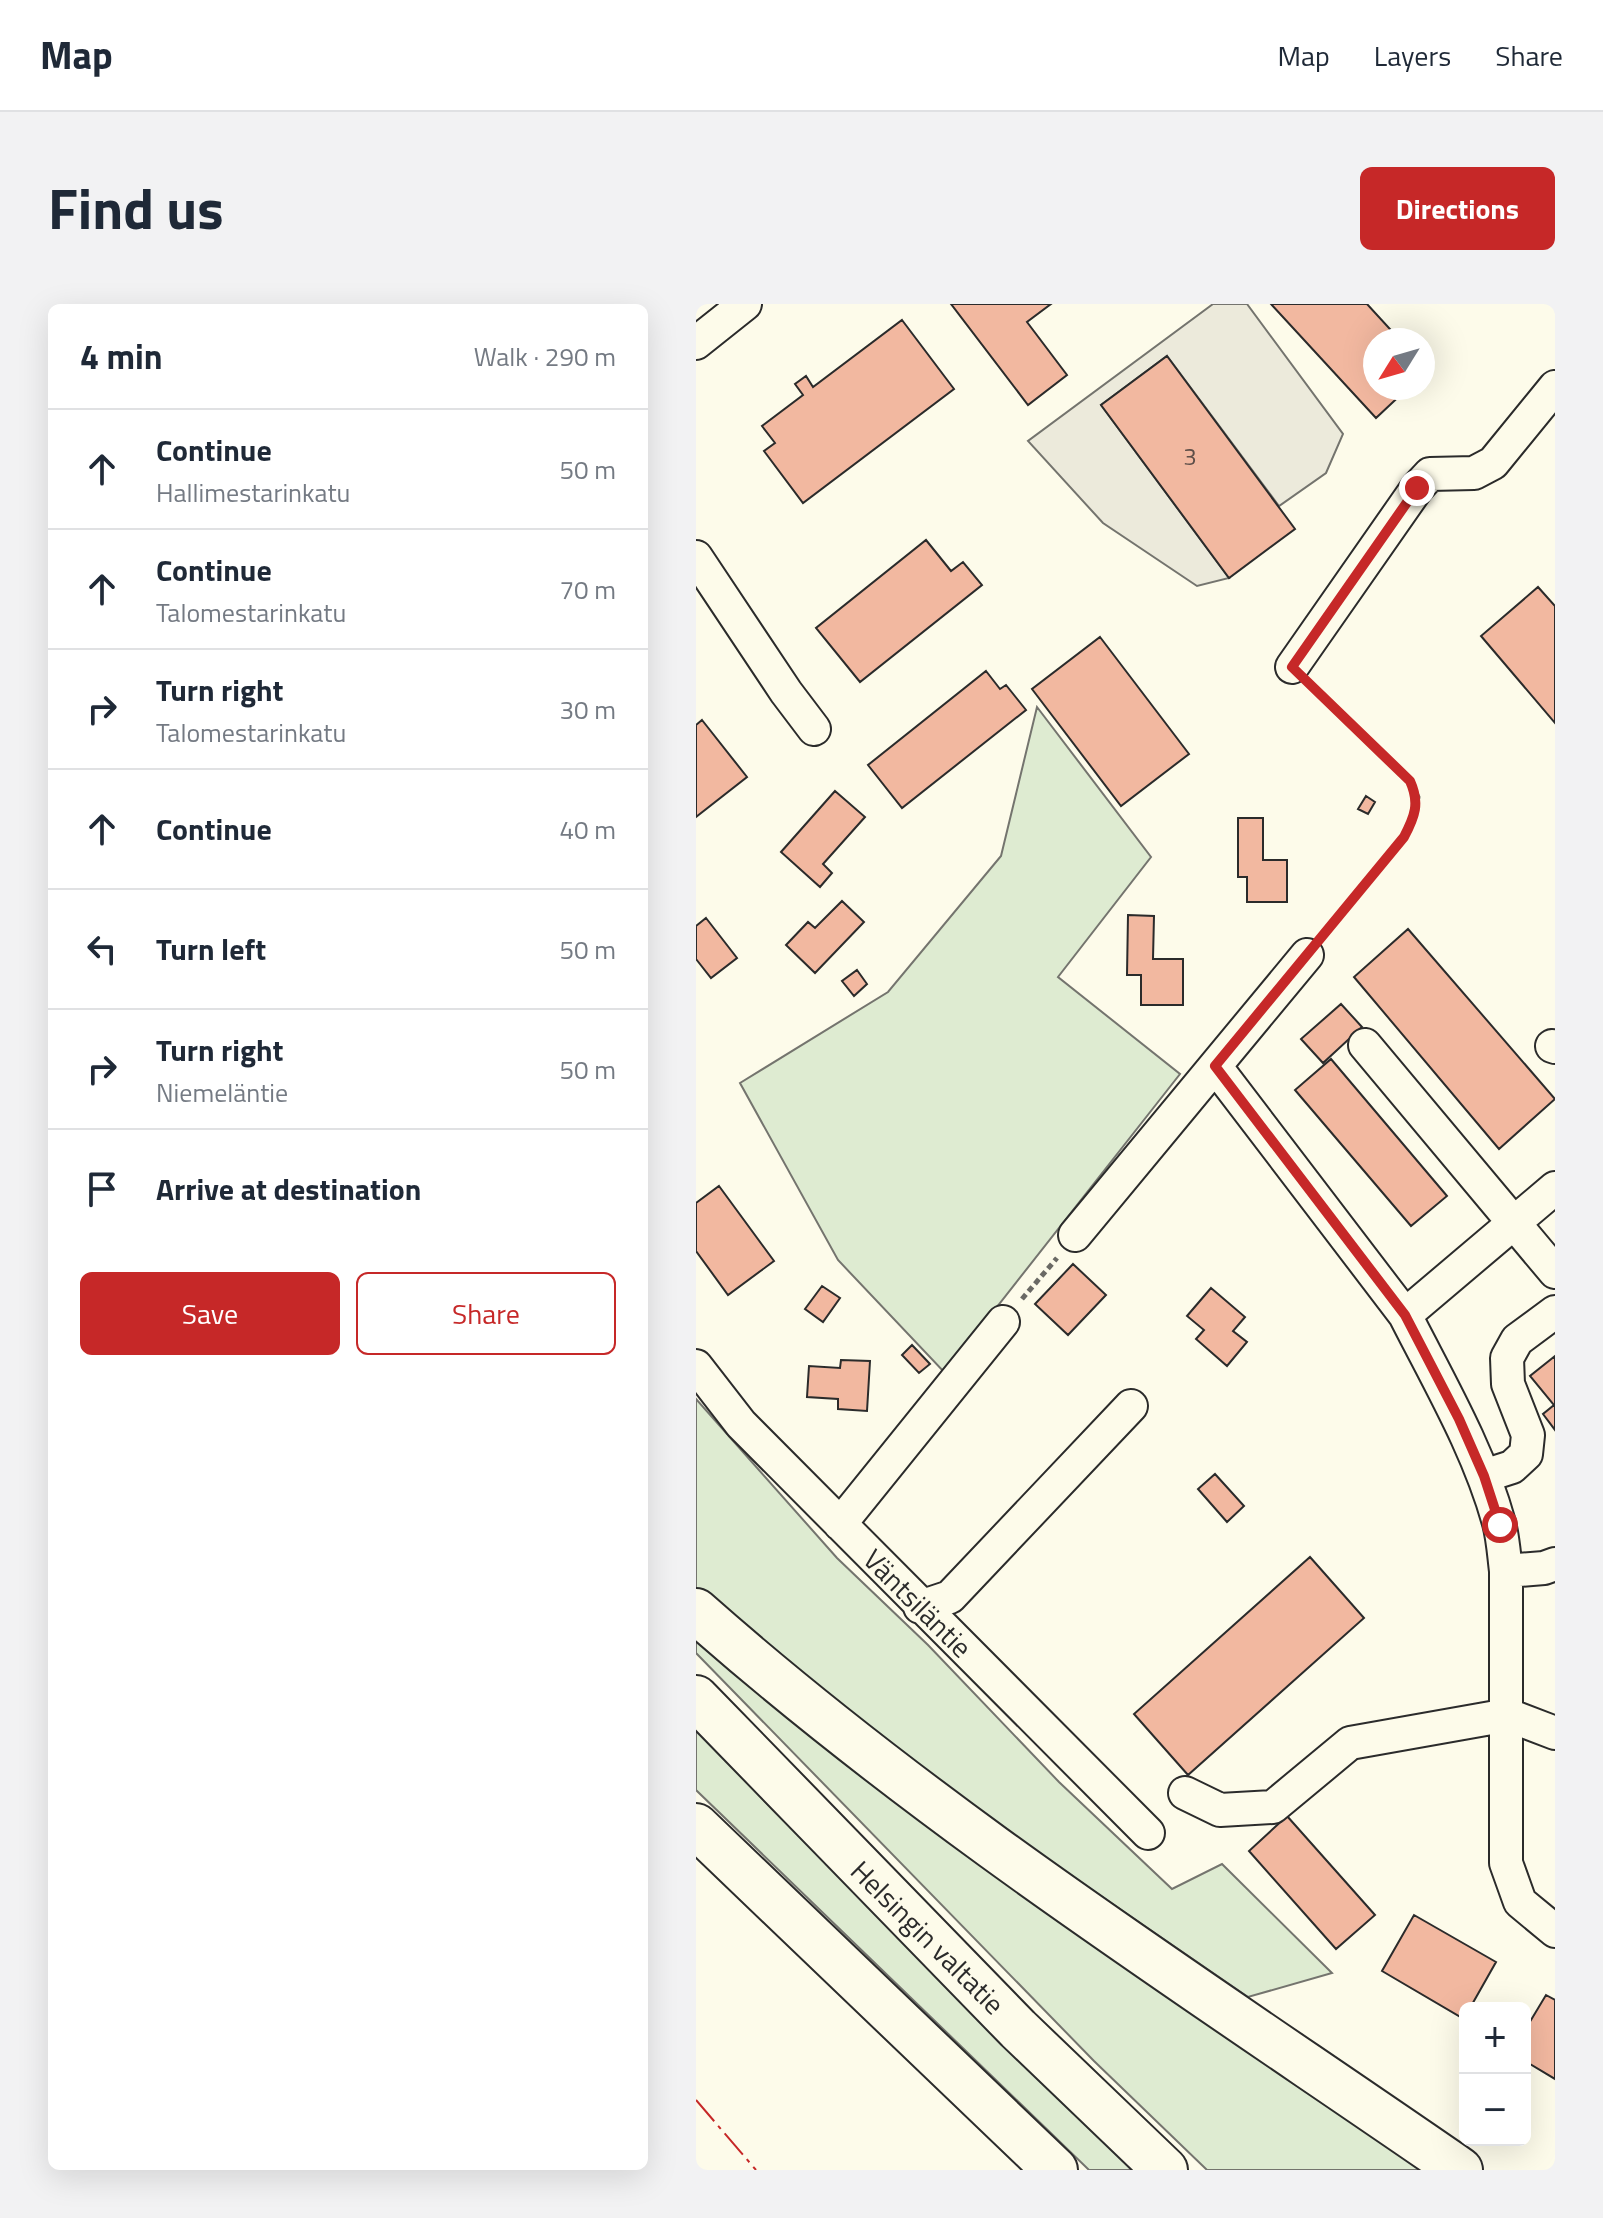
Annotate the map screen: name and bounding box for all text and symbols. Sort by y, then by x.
text: Map [40,26,113,84]
text: Map [1277,34,1330,77]
text: Layers [1374,34,1451,77]
text: Share [1495,34,1563,77]
text: Find us [48,166,224,251]
button: Directions [1360,167,1555,250]
north arrow [1363,328,1435,400]
text: 4 min [80,330,163,382]
text: Walk · 290 m [474,337,616,376]
text: Continue [156,427,272,473]
house number: 3 [1183,438,1197,474]
icon: ahead [80,447,124,491]
text: 50 m [559,450,616,489]
route end [1399,470,1435,506]
text: Hallimestarinkatu [156,473,350,512]
text: Continue [156,547,272,593]
icon: ahead [80,567,124,611]
text: 70 m [559,570,616,609]
text: Talomestarinkatu [156,593,346,632]
text: Turn right [156,667,284,713]
icon: right [80,687,124,731]
text: 30 m [559,690,616,729]
text: Talomestarinkatu [156,713,346,752]
text: Continue [156,806,272,852]
icon: ahead [80,807,124,851]
text: 40 m [559,810,616,849]
text: Turn left [156,926,266,972]
icon: left [80,927,124,971]
text: 50 m [559,930,616,969]
text: Turn right [156,1027,284,1073]
icon: right [80,1047,124,1091]
text: 50 m [559,1050,616,1089]
text: Niemeläntie [156,1073,288,1112]
text: Arrive at destination [156,1166,421,1212]
icon: arrive [80,1167,124,1211]
button: Save [80,1272,340,1355]
button: Share [356,1272,616,1355]
route start [1482,1507,1518,1543]
street label: Väntsiläntie [854,1539,982,1667]
street label: Helsingin valtatie [841,1850,1015,2024]
map controls [1459,2002,1531,2146]
button: + [1459,2002,1531,2074]
button: − [1459,2074,1531,2146]

